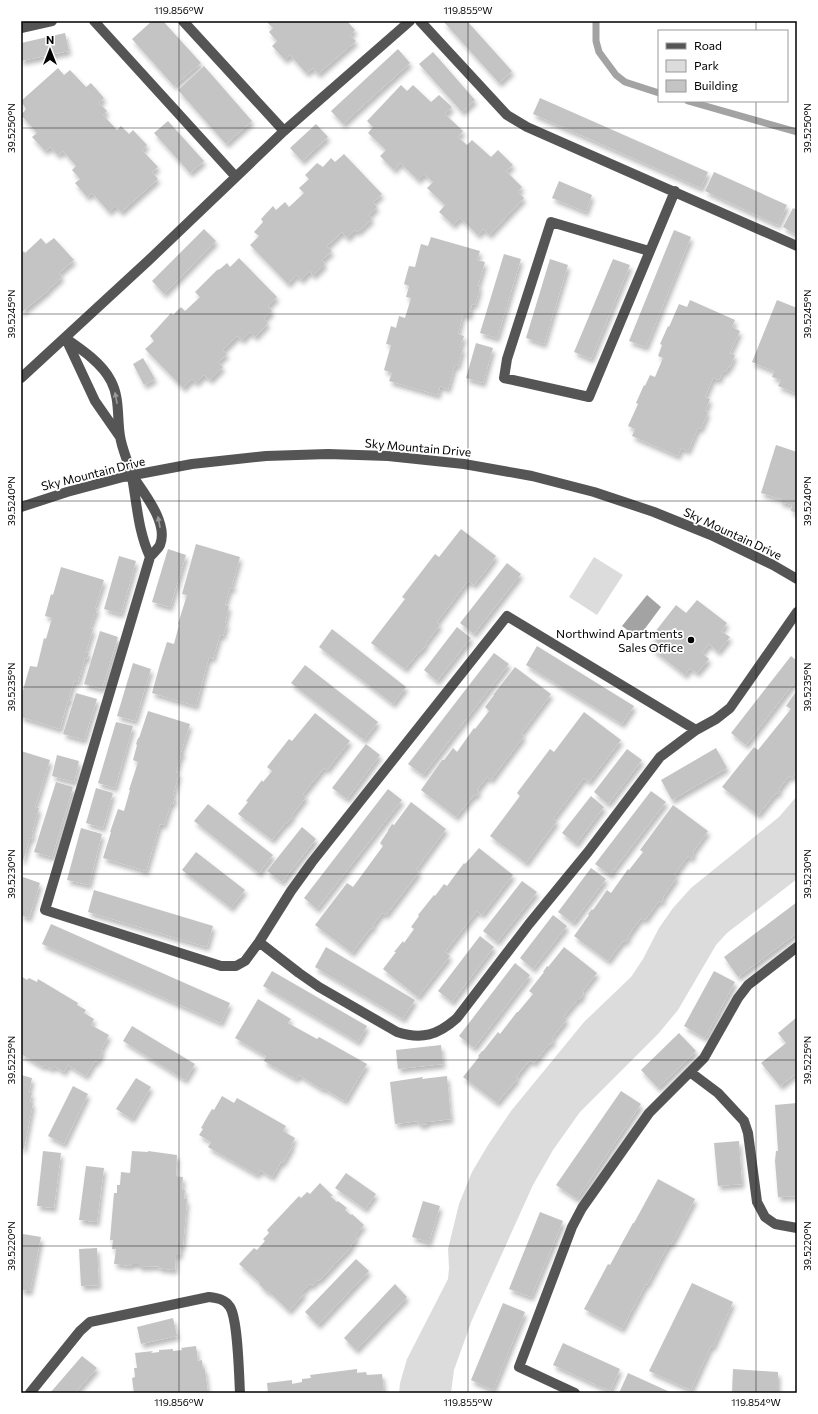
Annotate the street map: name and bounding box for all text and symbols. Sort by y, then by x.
text: 119.856°W [154,4,204,16]
text: 119.855°W [443,4,493,16]
north arrow [30,30,70,70]
legend [658,30,788,102]
text: N [46,33,54,46]
text: Road [694,38,722,52]
text: Park [694,58,720,72]
text: Building [694,78,738,92]
text: 39.5250°N [5,103,17,153]
text: 39.5250°N [801,103,813,153]
text: 39.5245°N [5,289,17,339]
text: 39.5245°N [801,289,813,339]
one-way arrow [113,392,119,404]
street label: Sky Mountain Drive [364,435,472,459]
street label: Sky Mountain Drive [40,453,146,493]
text: 39.5240°N [5,476,17,526]
text: 39.5240°N [801,476,813,526]
street label: Sky Mountain Drive [682,504,784,562]
one-way arrow [156,516,162,528]
place label: Northwind Apartments Sales Office [556,626,683,654]
marker: Northwind Apartments Sales Office [686,635,696,645]
text: 39.5235°N [5,663,17,711]
text: 39.5235°N [801,663,813,711]
text: 39.5230°N [5,849,17,899]
text: 39.5230°N [801,849,813,899]
text: 39.5225°N [5,1036,17,1084]
text: 39.5225°N [801,1036,813,1084]
text: 39.5220°N [5,1221,17,1271]
text: 39.5220°N [801,1221,813,1271]
text: 119.856°W [154,1396,204,1408]
text: 119.855°W [443,1396,493,1408]
text: 119.854°W [731,1396,781,1408]

